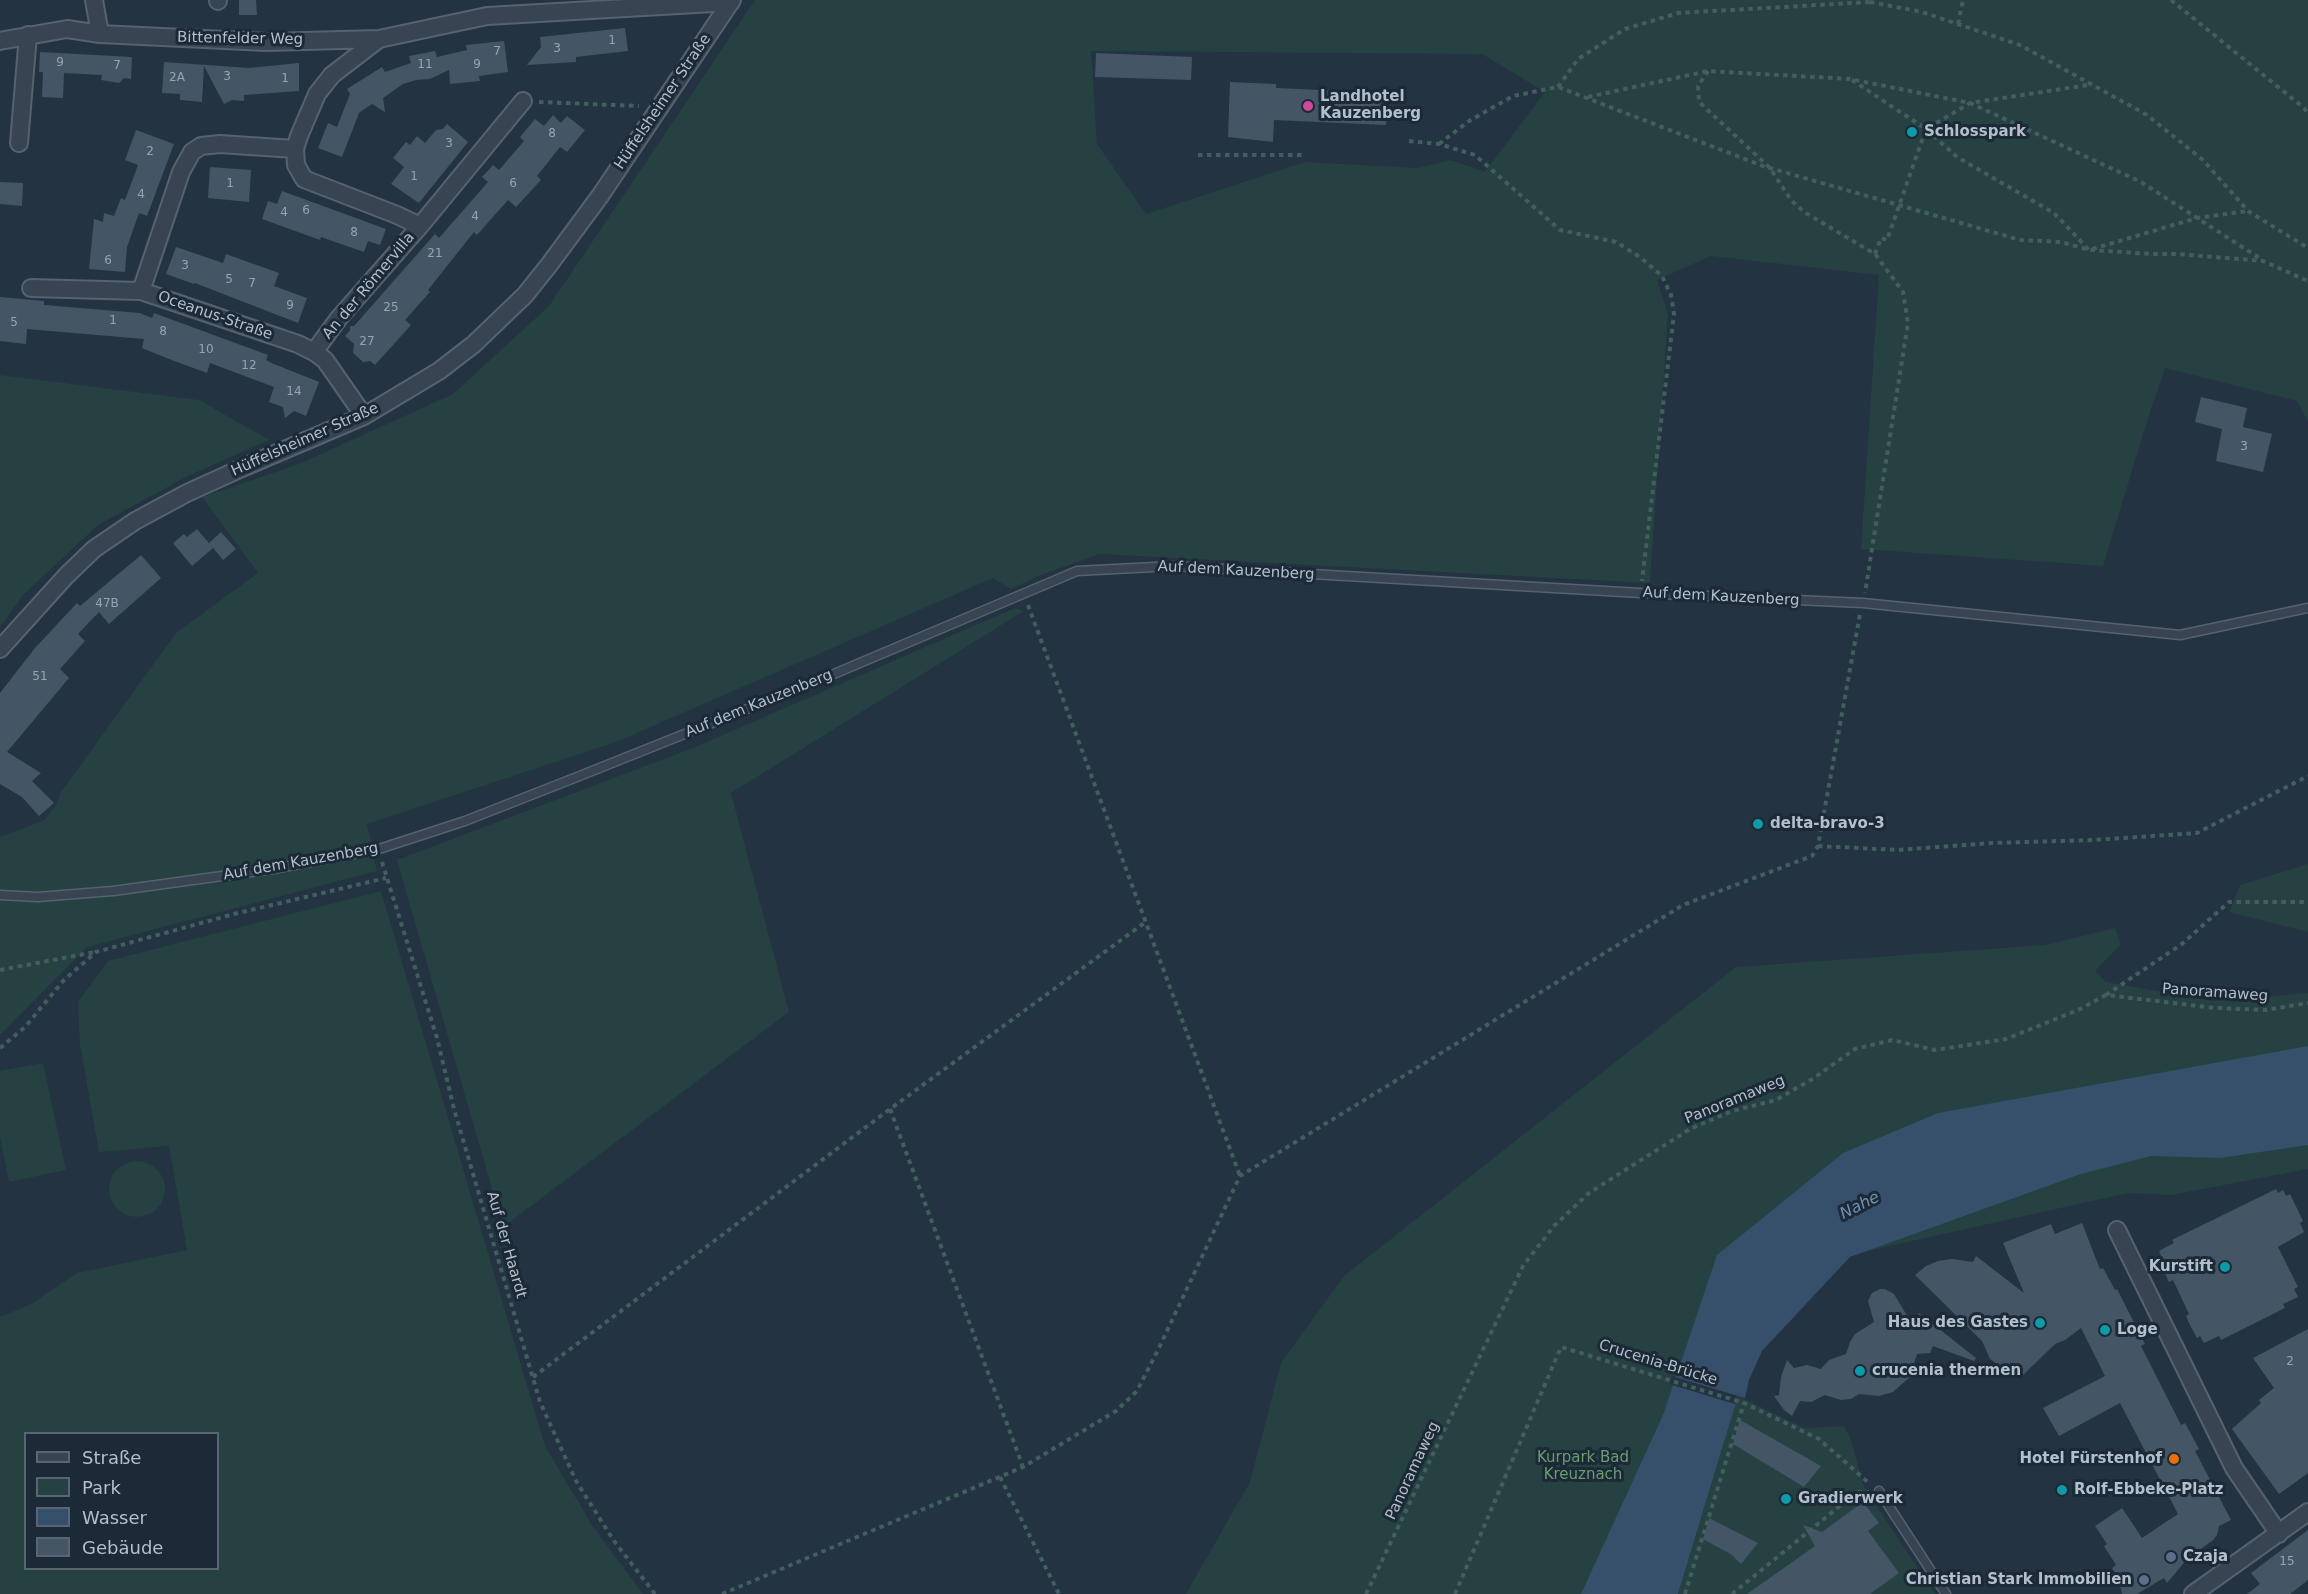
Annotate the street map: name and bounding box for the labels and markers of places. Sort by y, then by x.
place label: Landhotel Kauzenberg [1320,88,1421,123]
marker: Landhotel Kauzenberg [1301,99,1315,113]
place label: Schlosspark [1924,123,2026,141]
marker: Schlosspark [1905,125,1919,139]
place label: delta-bravo-3 [1770,815,1885,833]
marker: delta-bravo-3 [1751,817,1765,831]
place label: Kurstift [2149,1258,2213,1276]
marker: Kurstift [2218,1260,2232,1274]
place label: Haus des Gastes [1888,1314,2028,1332]
marker: Haus des Gastes [2033,1316,2047,1330]
place label: Loge [2117,1321,2158,1339]
marker: Loge [2098,1323,2112,1337]
place label: crucenia thermen [1872,1362,2021,1380]
marker: crucenia thermen [1853,1364,1867,1378]
place label: Hotel Fürstenhof [2019,1450,2162,1468]
marker: Hotel Fürstenhof [2167,1452,2181,1466]
place label: Rolf-Ebbeke-Platz [2074,1481,2224,1499]
marker: Rolf-Ebbeke-Platz [2055,1483,2069,1497]
place label: Gradierwerk [1798,1490,1903,1508]
marker: Gradierwerk [1779,1492,1793,1506]
place label: Czaja [2183,1548,2228,1566]
marker: Czaja [2164,1550,2178,1564]
place label: Christian Stark Immobilien [1906,1571,2132,1589]
marker: Christian Stark Immobilien [2137,1573,2151,1587]

